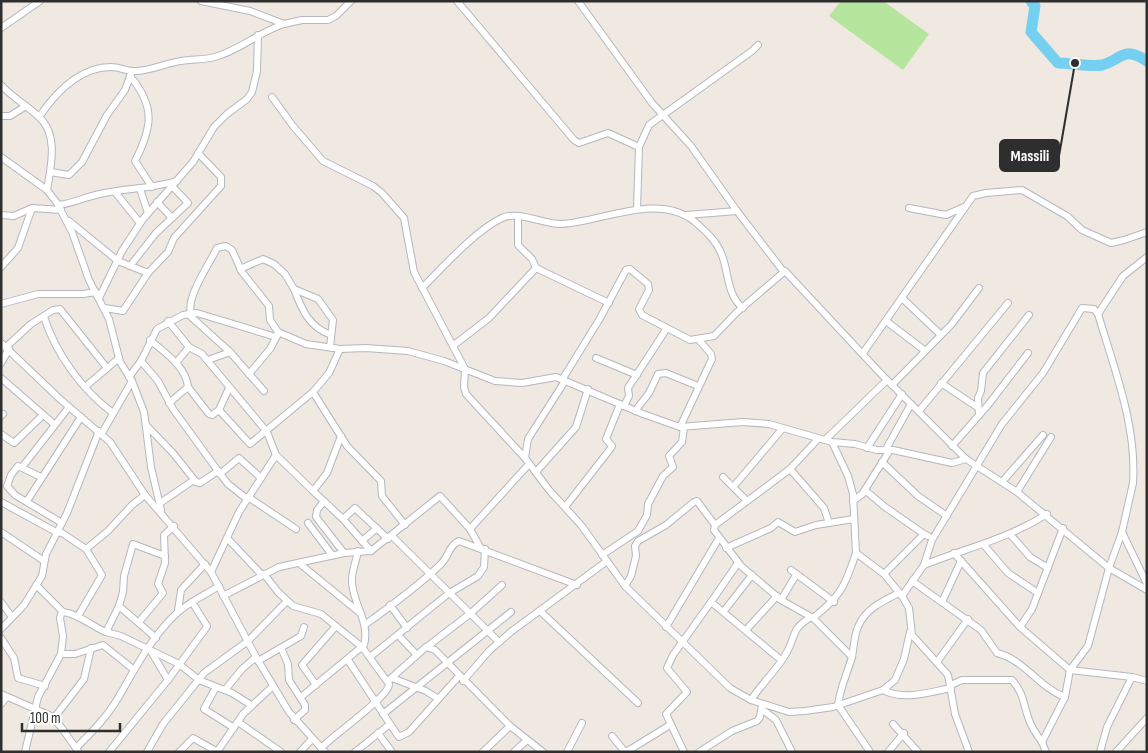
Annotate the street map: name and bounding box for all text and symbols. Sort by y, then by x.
callout: Massili [1000,140,1059,171]
text: Massili [1011,147,1049,166]
scale bar [22,700,120,732]
text: 100 m [30,709,61,728]

